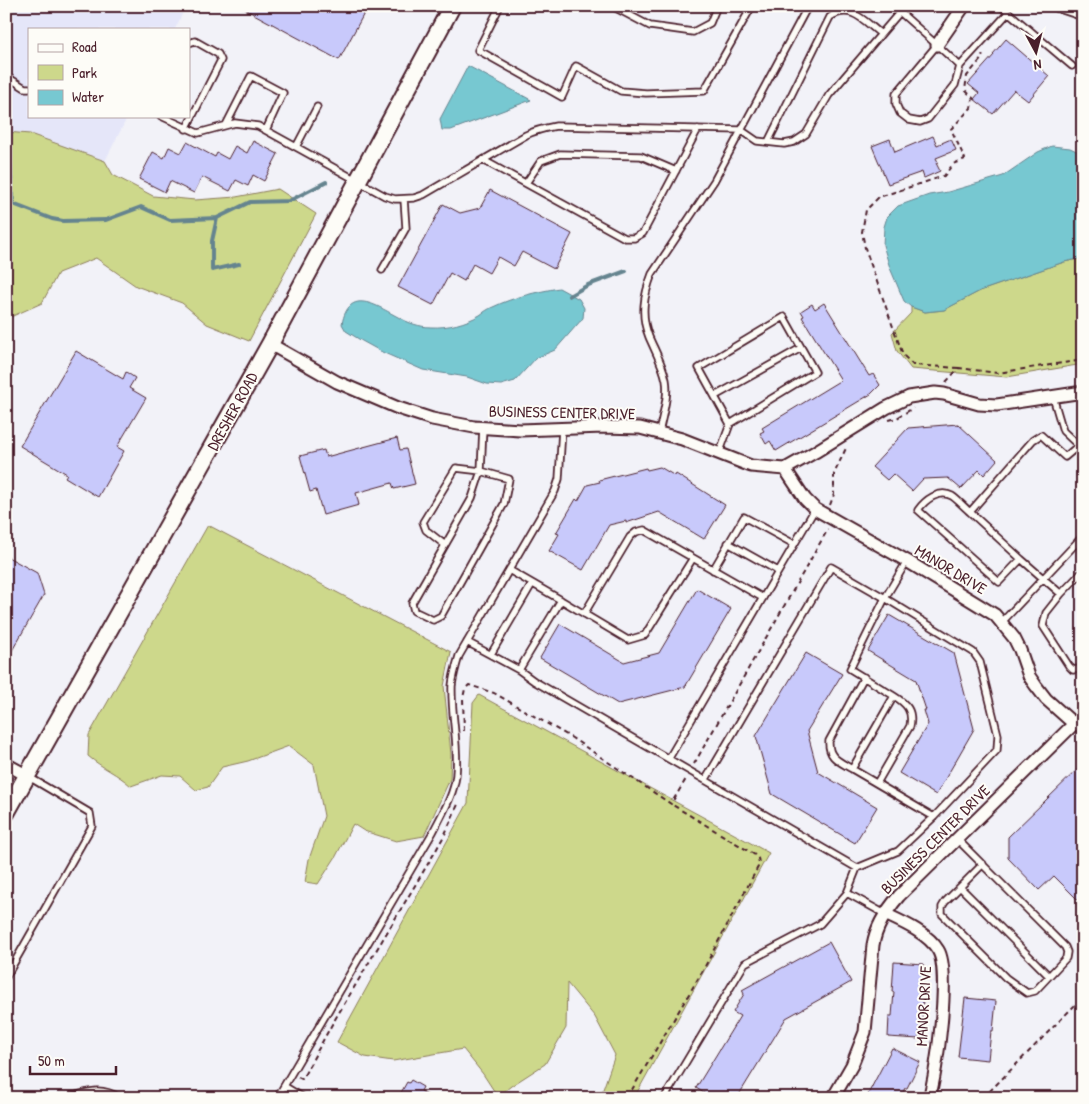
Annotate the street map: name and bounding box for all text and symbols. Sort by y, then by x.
legend [28,28,190,118]
north arrow [1012,28,1062,78]
text: Road [72,36,97,57]
text: N [1032,56,1043,75]
text: Park [72,62,97,83]
text: Water [72,86,104,107]
street label: DRESHER ROAD [201,368,263,454]
street label: BUSINESS CENTER DRIVE [489,400,635,424]
street label: MANOR DRIVE [911,539,991,599]
street label: BUSINESS CENTER DRIVE [875,779,995,899]
street label: MANOR DRIVE [910,965,936,1047]
scale bar [30,1044,116,1076]
text: 50 m [38,1050,65,1071]

